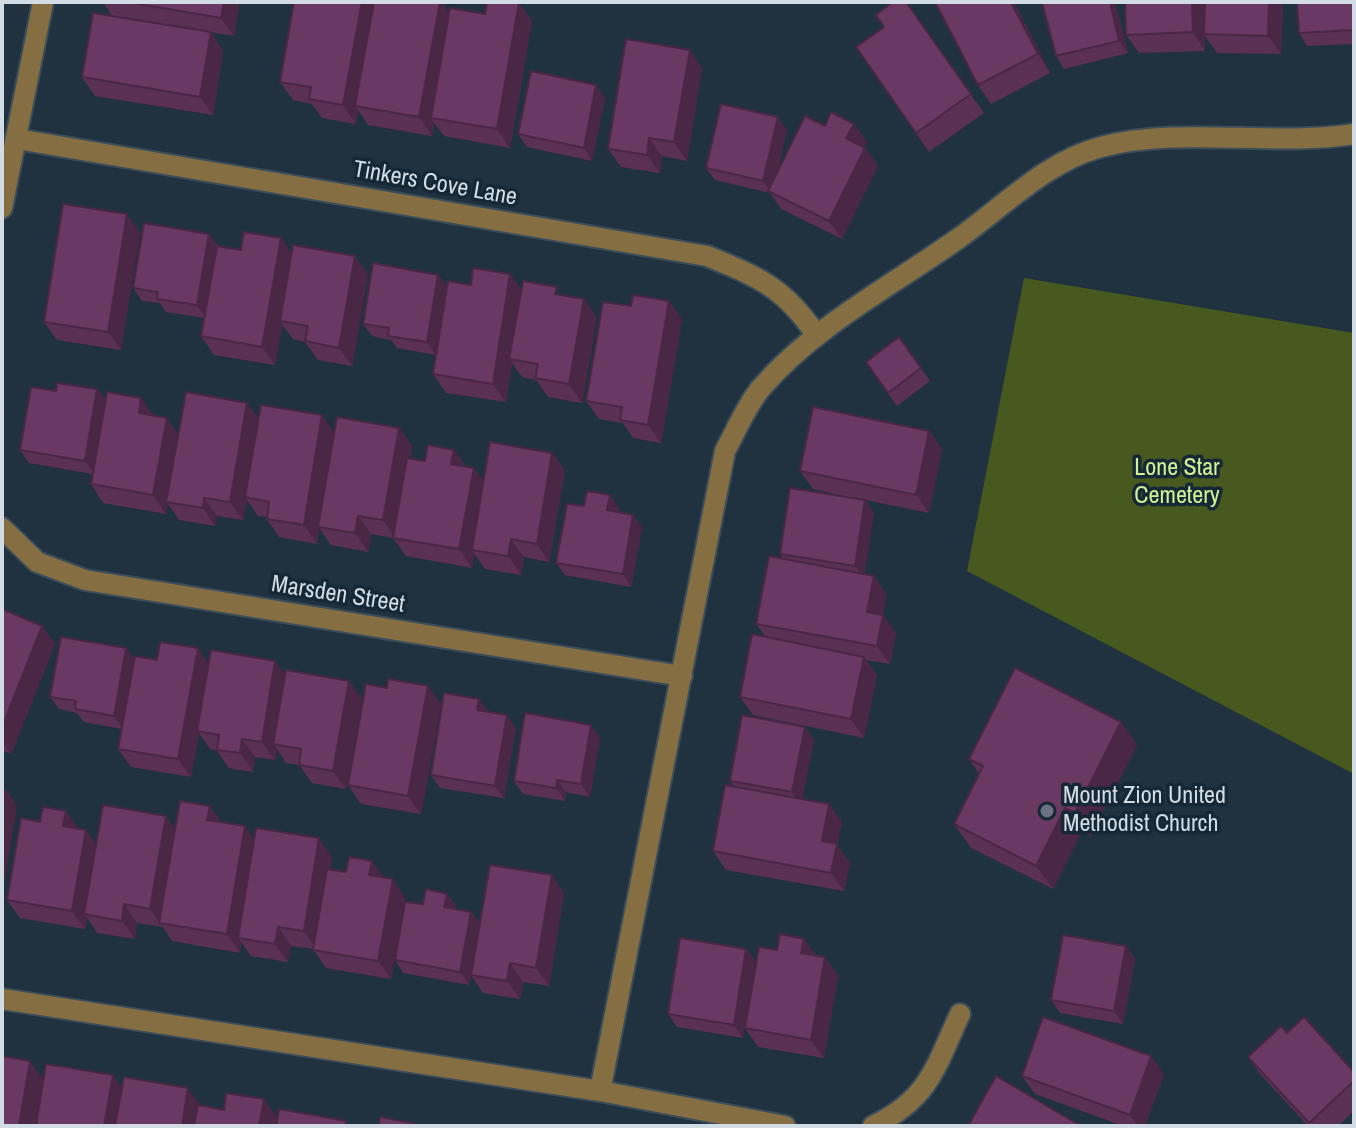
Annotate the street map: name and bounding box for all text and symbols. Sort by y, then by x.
street label: Tinkers Cove Lane [351,155,519,213]
park label: Lone Star Cemetery [1134,455,1220,511]
street label: Marsden Street [269,570,407,620]
place label: Mount Zion United Methodist Church [1063,783,1226,839]
marker: Mount Zion United Methodist Church [1038,802,1056,820]

